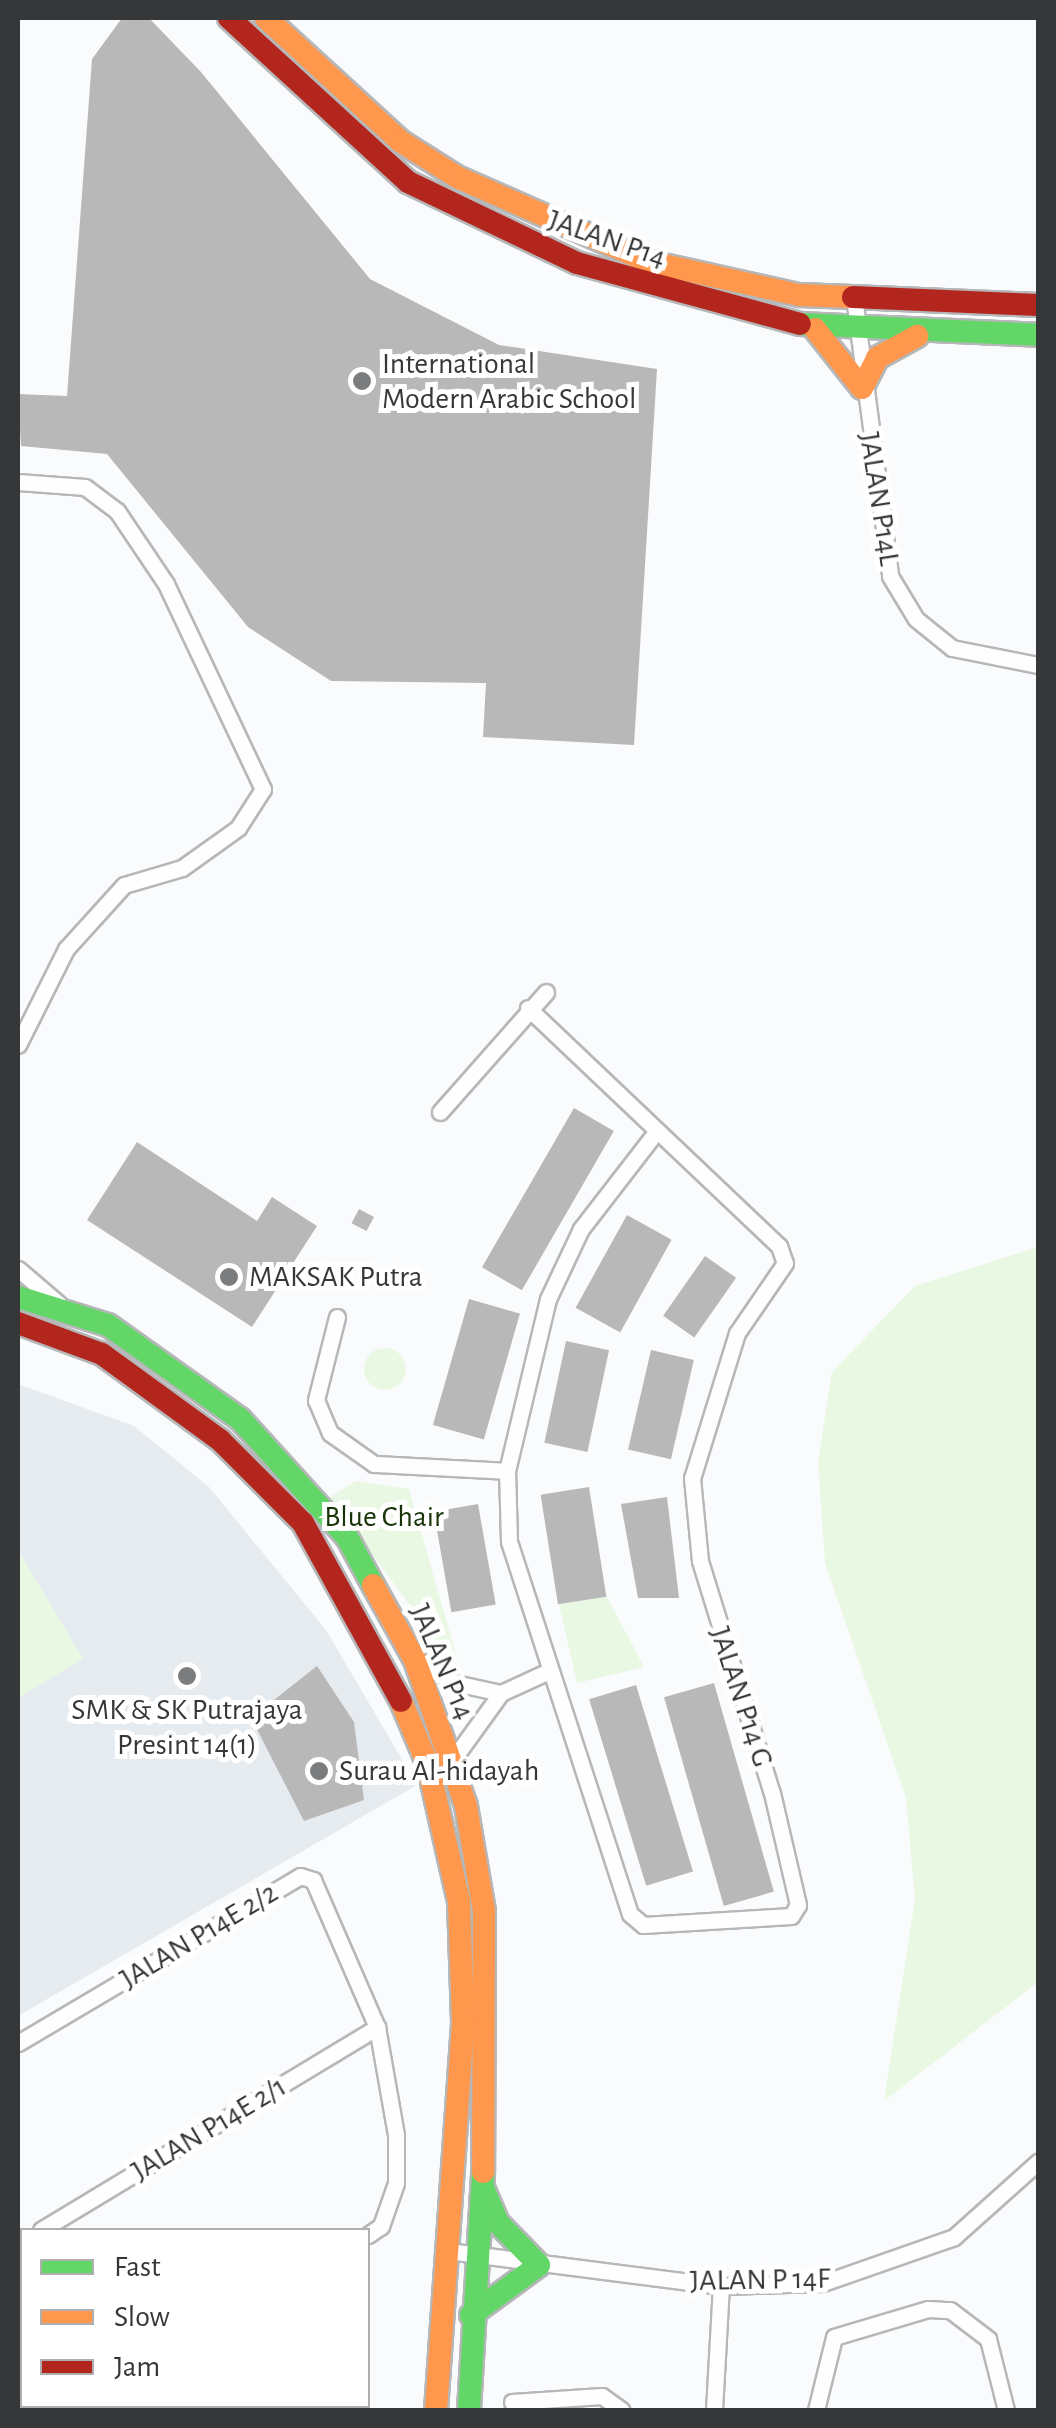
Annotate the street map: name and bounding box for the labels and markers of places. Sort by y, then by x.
place label: International Modern Arabic School [382,346,636,416]
marker: International Modern Arabic School [351,370,373,392]
place label: MAKSAK Putra [249,1259,423,1295]
marker: MAKSAK Putra [218,1266,240,1288]
marker: SMK & SK Putrajaya Presint 14(1) [176,1665,198,1687]
place label: SMK & SK Putrajaya Presint 14(1) [71,1692,303,1762]
place label: Surau Al-hidayah [339,1753,539,1789]
marker: Surau Al-hidayah [308,1760,330,1782]

